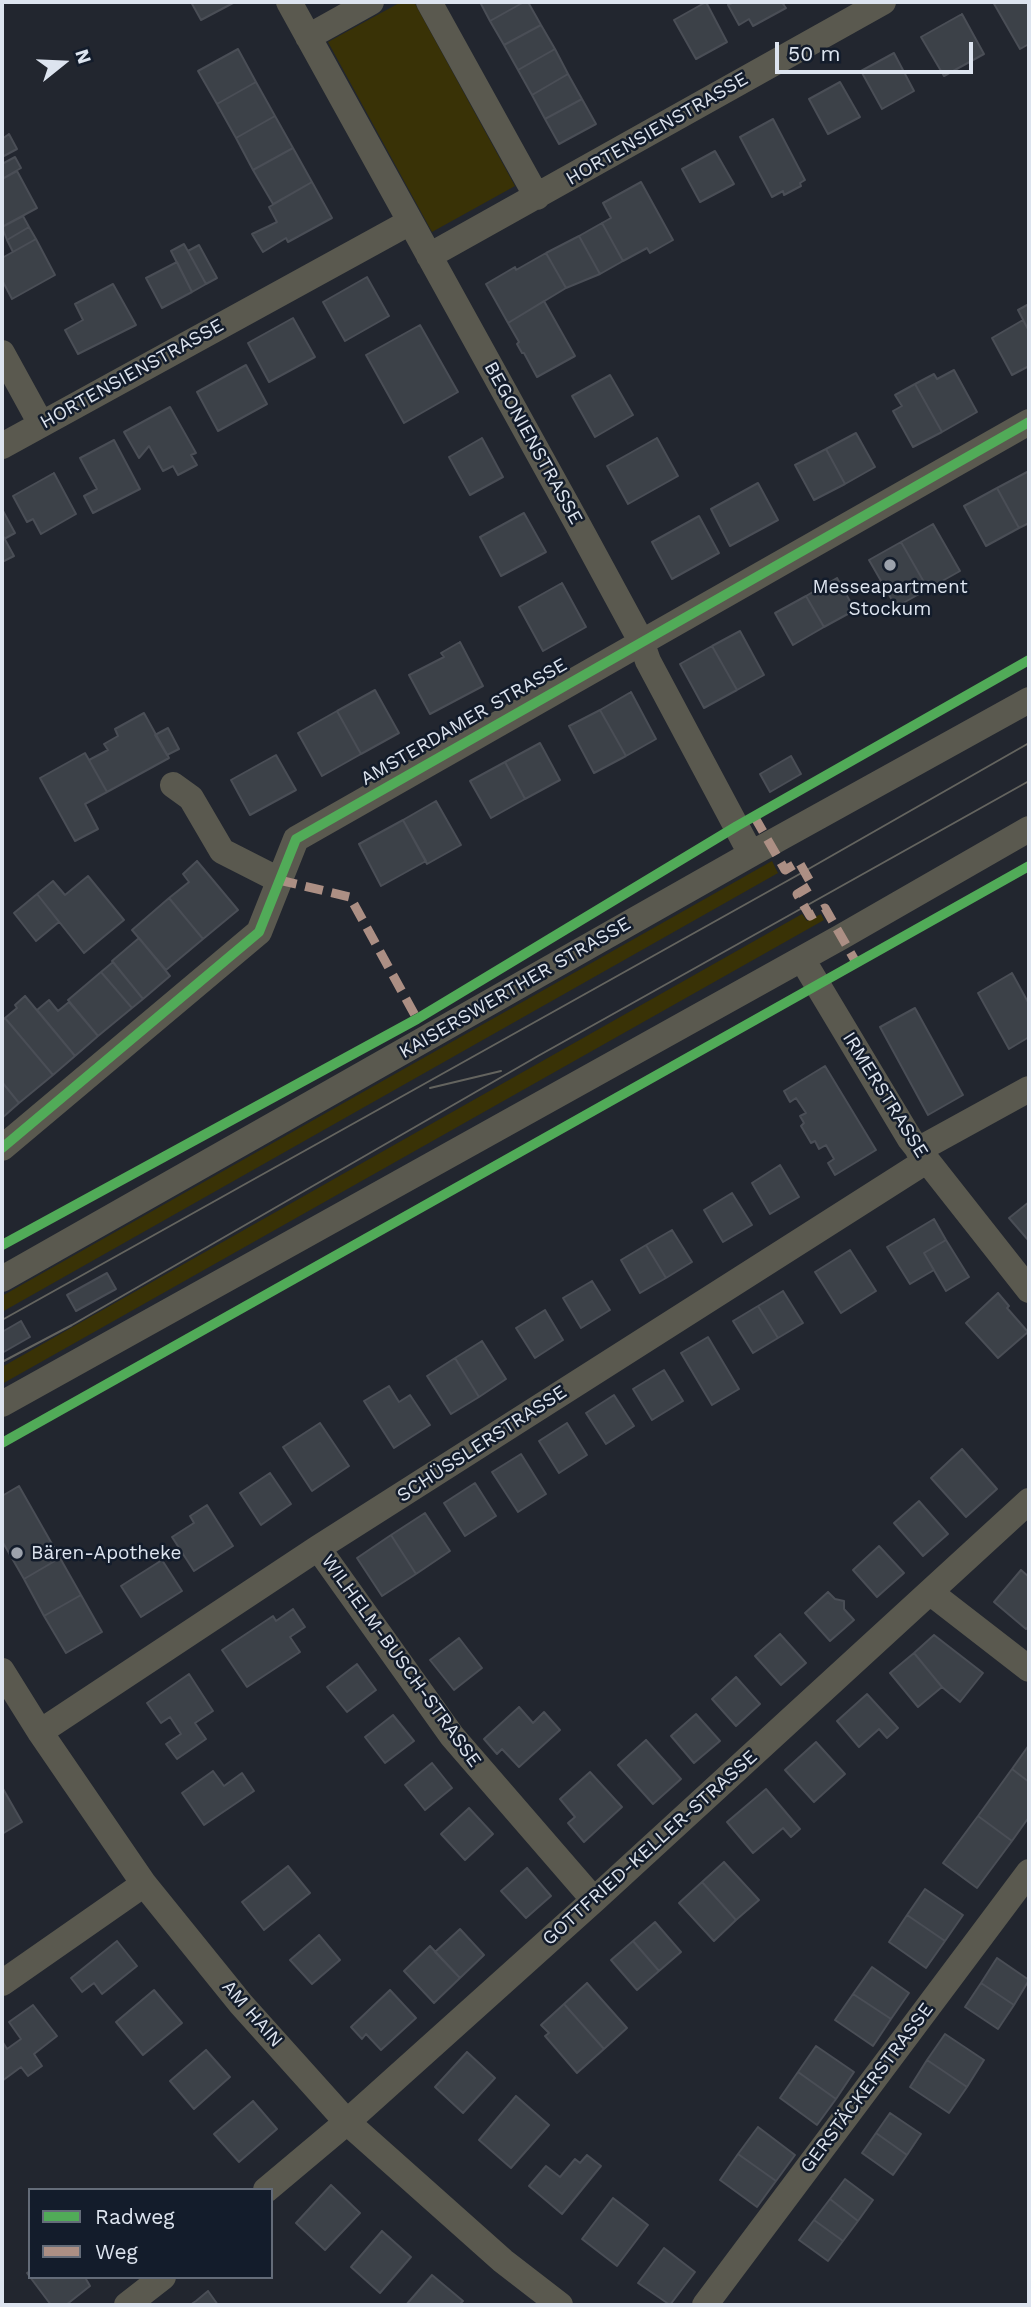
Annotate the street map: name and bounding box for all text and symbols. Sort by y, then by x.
north arrow [28,28,98,98]
scale bar [779,28,977,72]
text: 50 m [788,41,840,66]
text: N [70,46,97,67]
street label: HORTENSIENSTRASSE [562,68,752,190]
street label: HORTENSIENSTRASSE [36,314,228,434]
street label: BEGONIENSTRASSE [479,358,587,528]
marker: Messeapartment Stockum [882,557,898,573]
place label: Messeapartment Stockum [812,576,968,620]
street label: AMSTERDAMER STRASSE [357,654,571,790]
street label: KAISERSWERTHER STRASSE [395,912,635,1064]
street label: IRMERSTRASSE [837,1028,933,1162]
street label: SCHÜSSLERSTRASSE [393,1381,571,1507]
place label: Bären-Apotheke [31,1542,181,1564]
marker: Bären-Apotheke [9,1545,25,1561]
street label: WILHELM-BUSCH-STRASSE [316,1550,486,1772]
street label: GOTTFRIED-KELLER-STRASSE [538,1746,762,1950]
street label: AM HAIN [217,1976,287,2052]
street label: GERSTÄCKERSTRASSE [796,1999,938,2177]
legend [28,2188,273,2279]
text: Radweg [95,2204,175,2229]
text: Weg [95,2239,138,2264]

